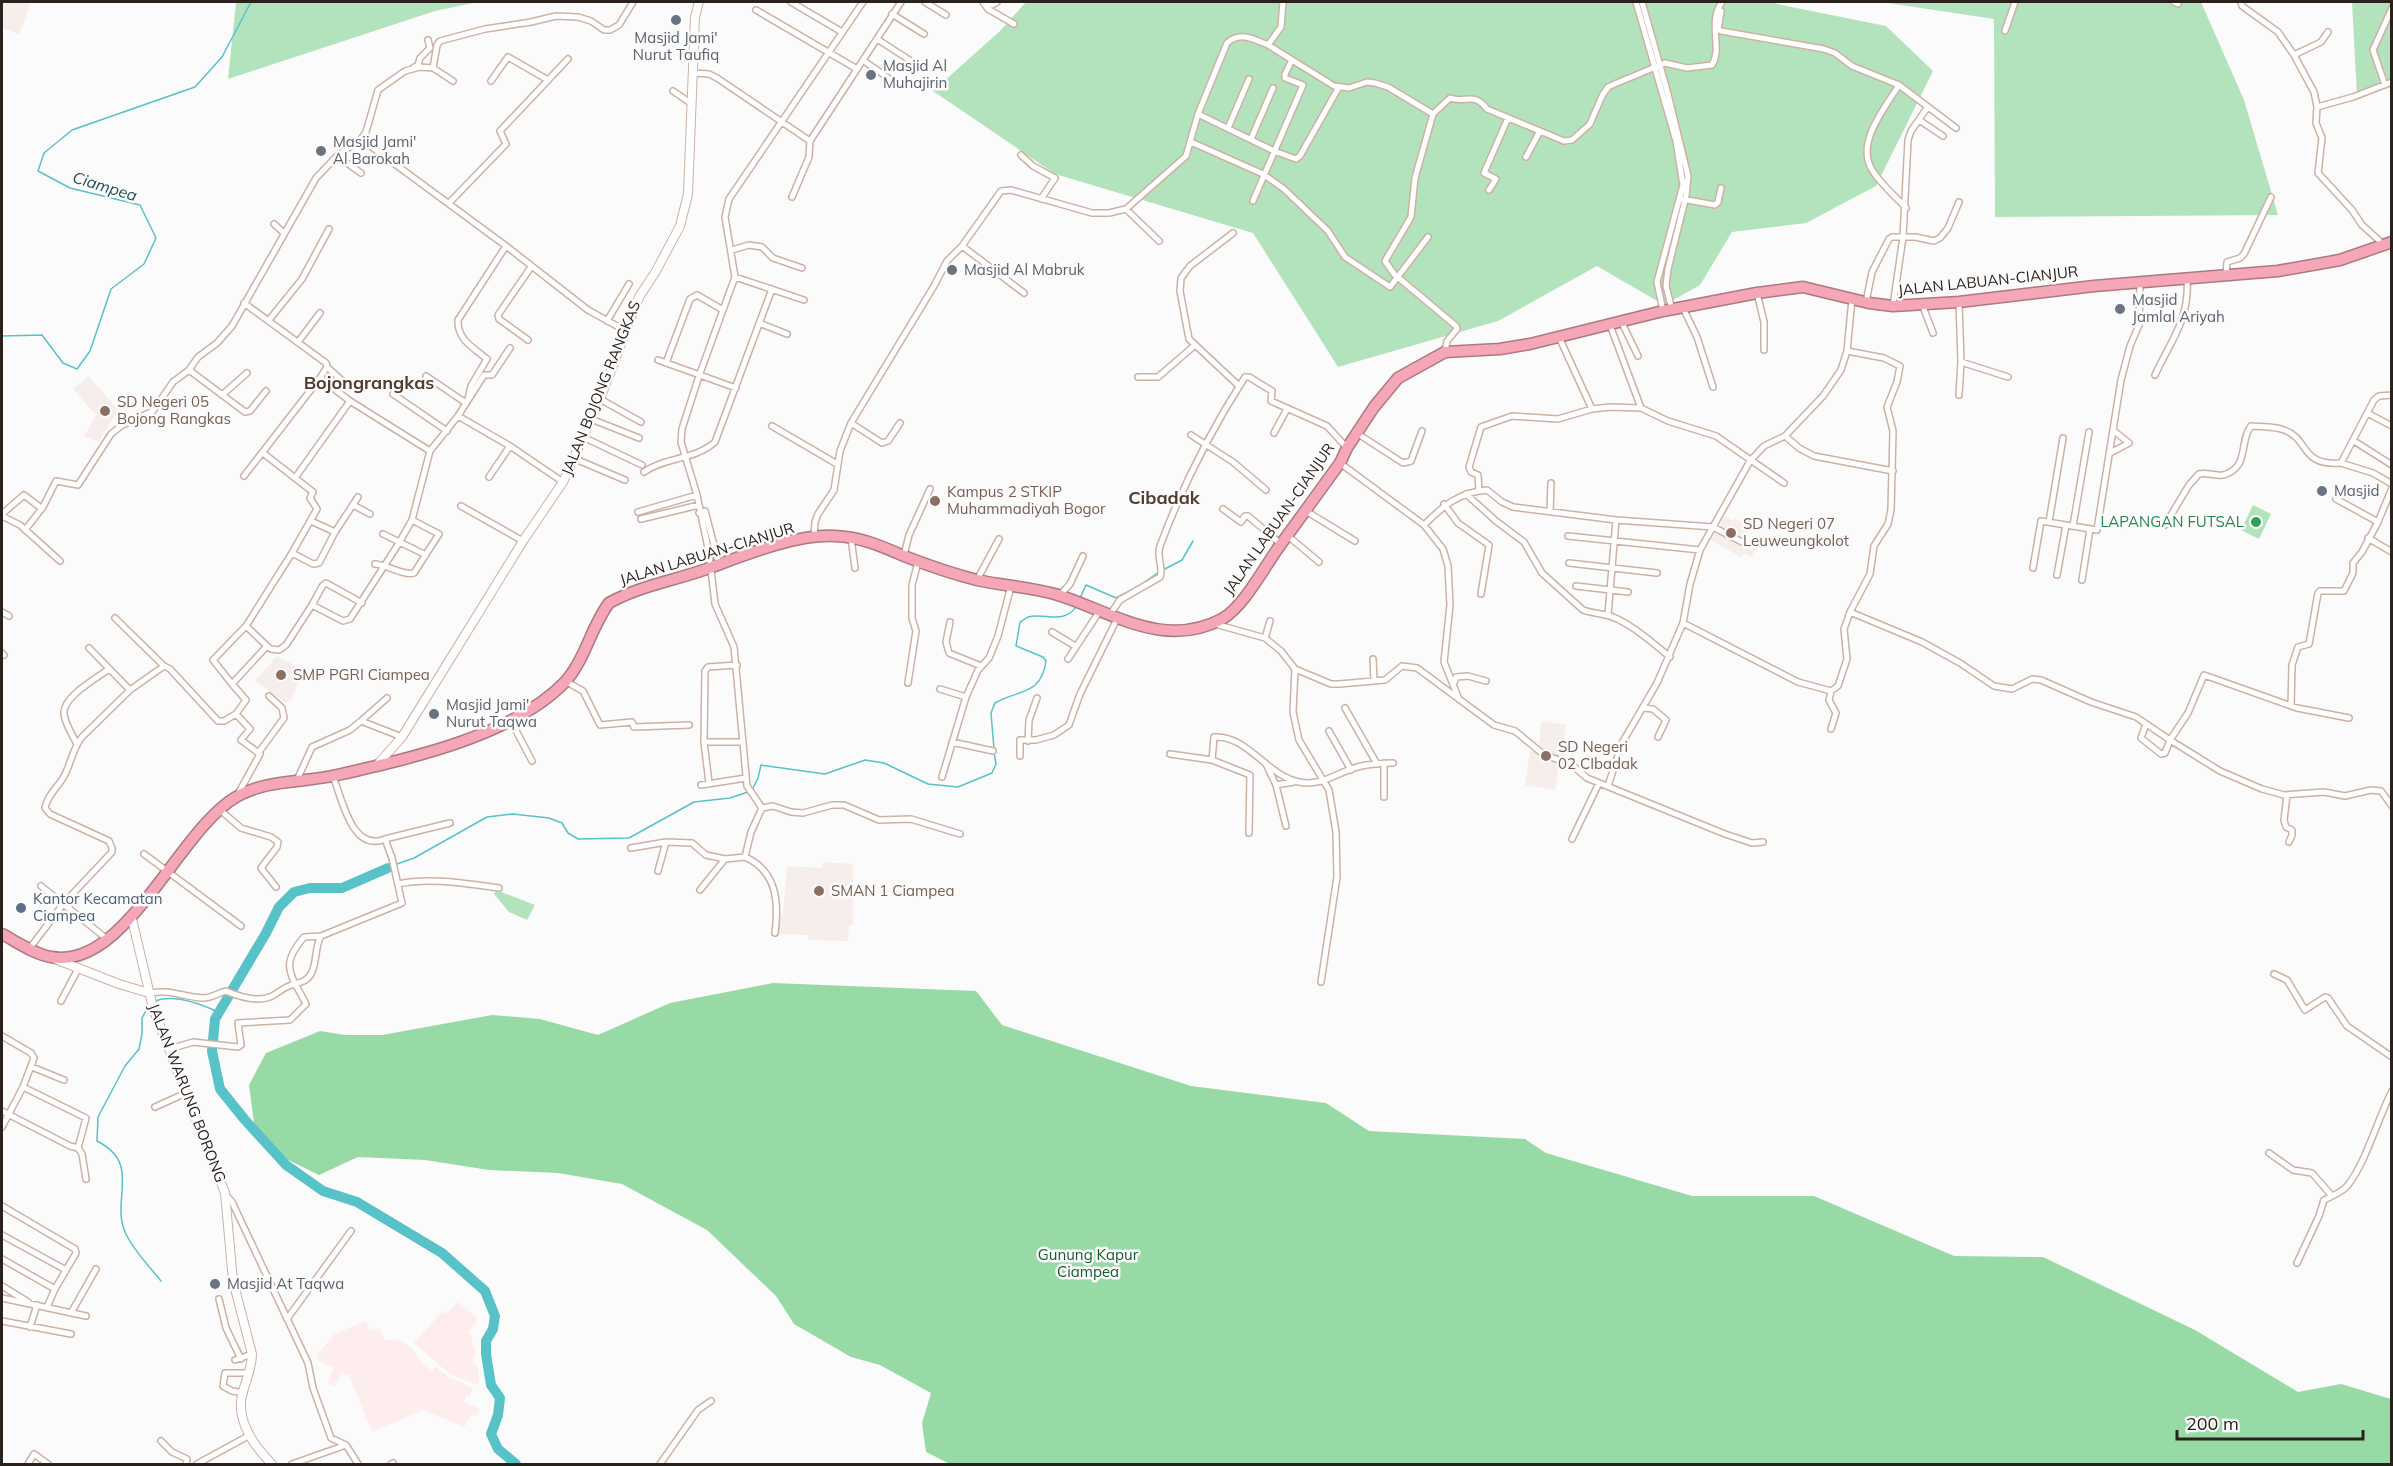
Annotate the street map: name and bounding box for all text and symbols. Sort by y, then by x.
marker: Masjid Jami' Nurut Taufiq [669,13,683,27]
place label: Masjid Jami' Nurut Taufiq [633,28,719,64]
place label: Masjid Al Muhajirin [883,56,947,92]
marker: Masjid Al Muhajirin [864,68,878,82]
place label: Masjid Jami' Al Barokah [333,132,416,168]
marker: Masjid Jami' Al Barokah [314,144,328,158]
water label: Ciampea [70,167,140,205]
place label: Masjid Al Mabruk [964,260,1085,279]
street label: JALAN LABUAN-CIANJUR [1897,262,2079,299]
marker: Masjid Al Mabruk [945,263,959,277]
place label: Masjid Jamlal Ariyah [2132,290,2225,326]
street label: JALAN BOJONG RANGKAS [557,298,644,478]
marker: Masjid Jamlal Ariyah [2113,302,2127,316]
district label: Bojongrangkas [304,371,434,394]
place label: SD Negeri 05 Bojong Rangkas [117,392,231,428]
marker: SD Negeri 05 Bojong Rangkas [98,404,112,418]
street label: JALAN LABUAN-CIANJUR [1219,439,1338,598]
place label: Masjid [2334,481,2379,500]
place label: Kampus 2 STKIP Muhammadiyah Bogor [947,482,1106,518]
marker: Masjid [2315,484,2329,498]
district label: Cibadak [1128,486,1201,509]
marker: Kampus 2 STKIP Muhammadiyah Bogor [928,494,942,508]
place label: LAPANGAN FUTSAL [2100,512,2244,531]
place label: SD Negeri 07 Leuweungkolot [1743,514,1849,550]
marker: LAPANGAN FUTSAL [2249,515,2263,529]
street label: JALAN LABUAN-CIANJUR [617,518,796,589]
marker: SD Negeri 07 Leuweungkolot [1724,526,1738,540]
place label: SMP PGRI Ciampea [293,665,430,684]
marker: SMP PGRI Ciampea [274,668,288,682]
place label: Masjid Jami' Nurut Taqwa [446,695,537,731]
marker: Masjid Jami' Nurut Taqwa [427,707,441,721]
place label: SD Negeri 02 CIbadak [1558,737,1638,773]
marker: SD Negeri 02 CIbadak [1539,749,1553,763]
place label: SMAN 1 Ciampea [831,881,954,900]
marker: SMAN 1 Ciampea [812,884,826,898]
place label: Kantor Kecamatan Ciampea [33,889,162,925]
marker: Kantor Kecamatan Ciampea [14,901,28,915]
street label: JALAN WARUNG BORONG [145,1001,230,1185]
park label: Gunung Kapur Ciampea [1038,1245,1139,1281]
place label: Masjid At Taqwa [227,1274,344,1293]
marker: Masjid At Taqwa [208,1277,222,1291]
scale bar [2177,1403,2363,1441]
text: 200 m [2186,1412,2239,1435]

